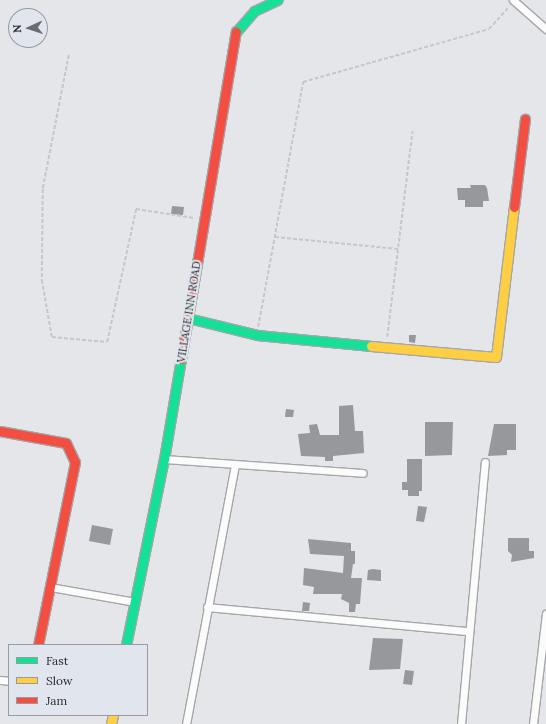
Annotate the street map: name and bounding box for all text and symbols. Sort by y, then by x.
north arrow [8,8,48,48]
text: N [10,24,24,33]
street label: VILLAGE INN ROAD [174,260,204,364]
legend [8,644,148,716]
text: Fast [46,653,69,668]
text: Slow [46,673,73,688]
text: Jam [46,693,67,708]

